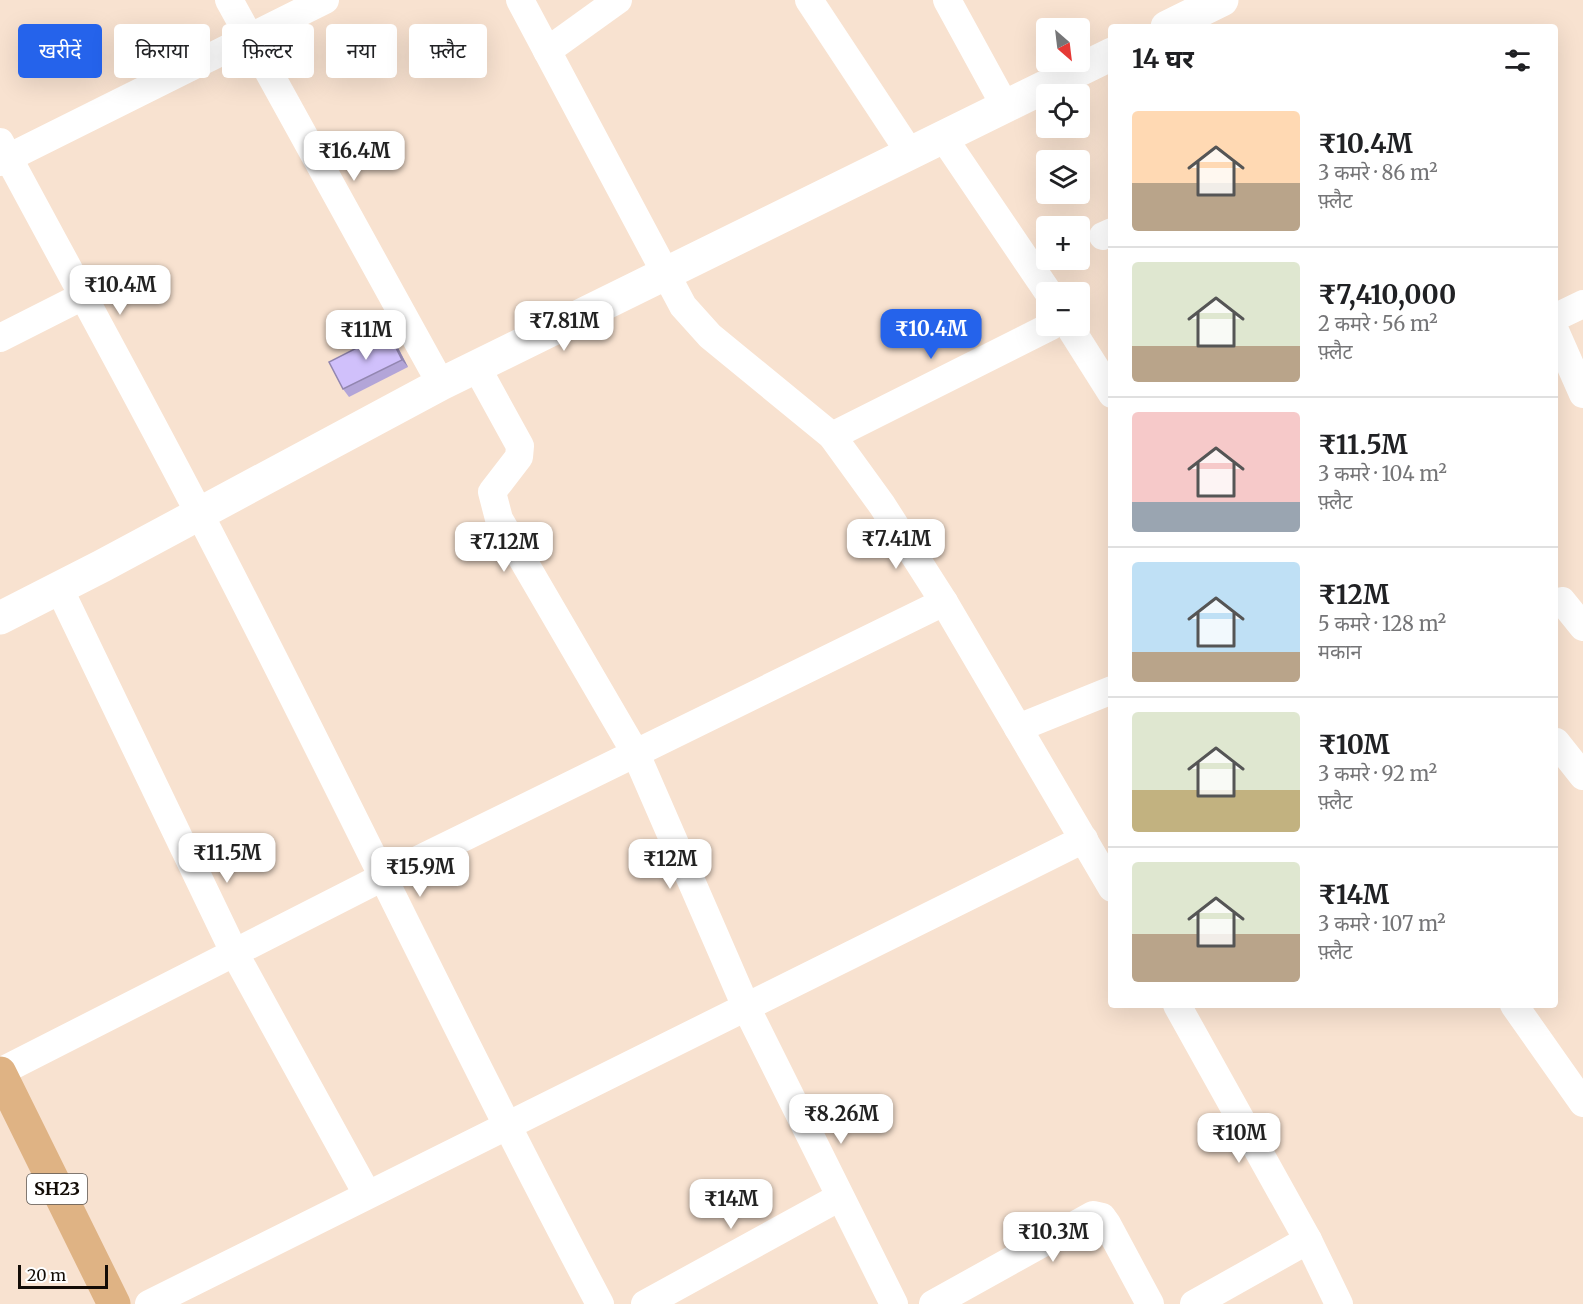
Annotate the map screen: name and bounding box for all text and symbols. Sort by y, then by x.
north arrow [1036,18,1090,72]
map controls [1036,18,1090,336]
chip: खरीदें [18,24,102,78]
chip: किराया [114,24,210,78]
chip: फ़िल्टर [222,24,314,78]
chip: नया [326,24,397,78]
chip: फ़्लैट [409,24,487,78]
text: 14 घर [1132,42,1194,75]
icon: filters [1501,44,1534,77]
button: locate [1036,84,1090,138]
text: ₹10.4M [1318,127,1413,160]
pin: ₹16.4M [305,131,403,182]
icon: home [1180,135,1252,207]
text: ₹16.4M [318,138,390,163]
button: layers [1036,150,1090,204]
text: 3 कमरे · 86 m² [1318,160,1438,185]
text: फ़्लैट [1318,188,1353,213]
button: + [1036,216,1090,270]
pin: ₹10.4M [71,265,169,316]
text: ₹10.4M [84,272,156,297]
text: ₹7,410,000 [1318,278,1456,311]
button: − [1036,282,1090,336]
icon: home [1180,286,1252,358]
pin: ₹7.81M [515,301,613,352]
text: ₹7.81M [529,308,599,333]
pin: ₹10.4M [882,309,980,360]
pin: ₹11M [330,310,402,361]
text: 2 कमरे · 56 m² [1318,311,1438,336]
text: ₹10.4M [895,316,967,341]
text: ₹11M [340,317,392,342]
text: फ़्लैट [1318,339,1353,364]
text: ₹11.5M [1318,428,1408,461]
icon: home [1180,436,1252,508]
text: 3 कमरे · 104 m² [1318,461,1447,486]
text: फ़्लैट [1318,489,1353,514]
pin: ₹7.41M [847,519,945,570]
pin: ₹7.12M [455,522,553,573]
text: ₹7.41M [861,526,931,551]
text: ₹7.12M [469,529,539,554]
text: ₹12M [1318,578,1389,611]
icon: home [1180,586,1252,658]
text: 5 कमरे · 128 m² [1318,611,1446,636]
text: मकान [1318,639,1362,664]
text: ₹10M [1318,728,1390,761]
icon: home [1180,736,1252,808]
text: 3 कमरे · 92 m² [1318,761,1437,786]
text: फ़्लैट [1318,789,1353,814]
pin: ₹11.5M [178,833,276,884]
pin: ₹12M [634,839,706,890]
text: ₹11.5M [193,840,261,865]
text: ₹12M [643,846,697,871]
pin: ₹15.9M [371,847,469,898]
text: ₹15.9M [385,854,455,879]
text: ₹14M [1318,878,1389,911]
icon: home [1180,886,1252,958]
text: 3 कमरे · 107 m² [1318,911,1446,936]
text: फ़्लैट [1318,939,1353,964]
pin: ₹8.26M [792,1094,890,1145]
text: ₹8.26M [803,1101,879,1126]
pin: ₹10M [1203,1113,1275,1164]
text: ₹10M [1211,1120,1267,1145]
road number: SH23 [27,1174,87,1204]
pin: ₹14M [695,1179,767,1230]
text: ₹14M [704,1186,758,1211]
pin: ₹10.3M [1004,1212,1102,1263]
text: ₹10.3M [1017,1219,1089,1244]
scale bar [18,1262,108,1290]
text: 20 m [27,1265,66,1285]

